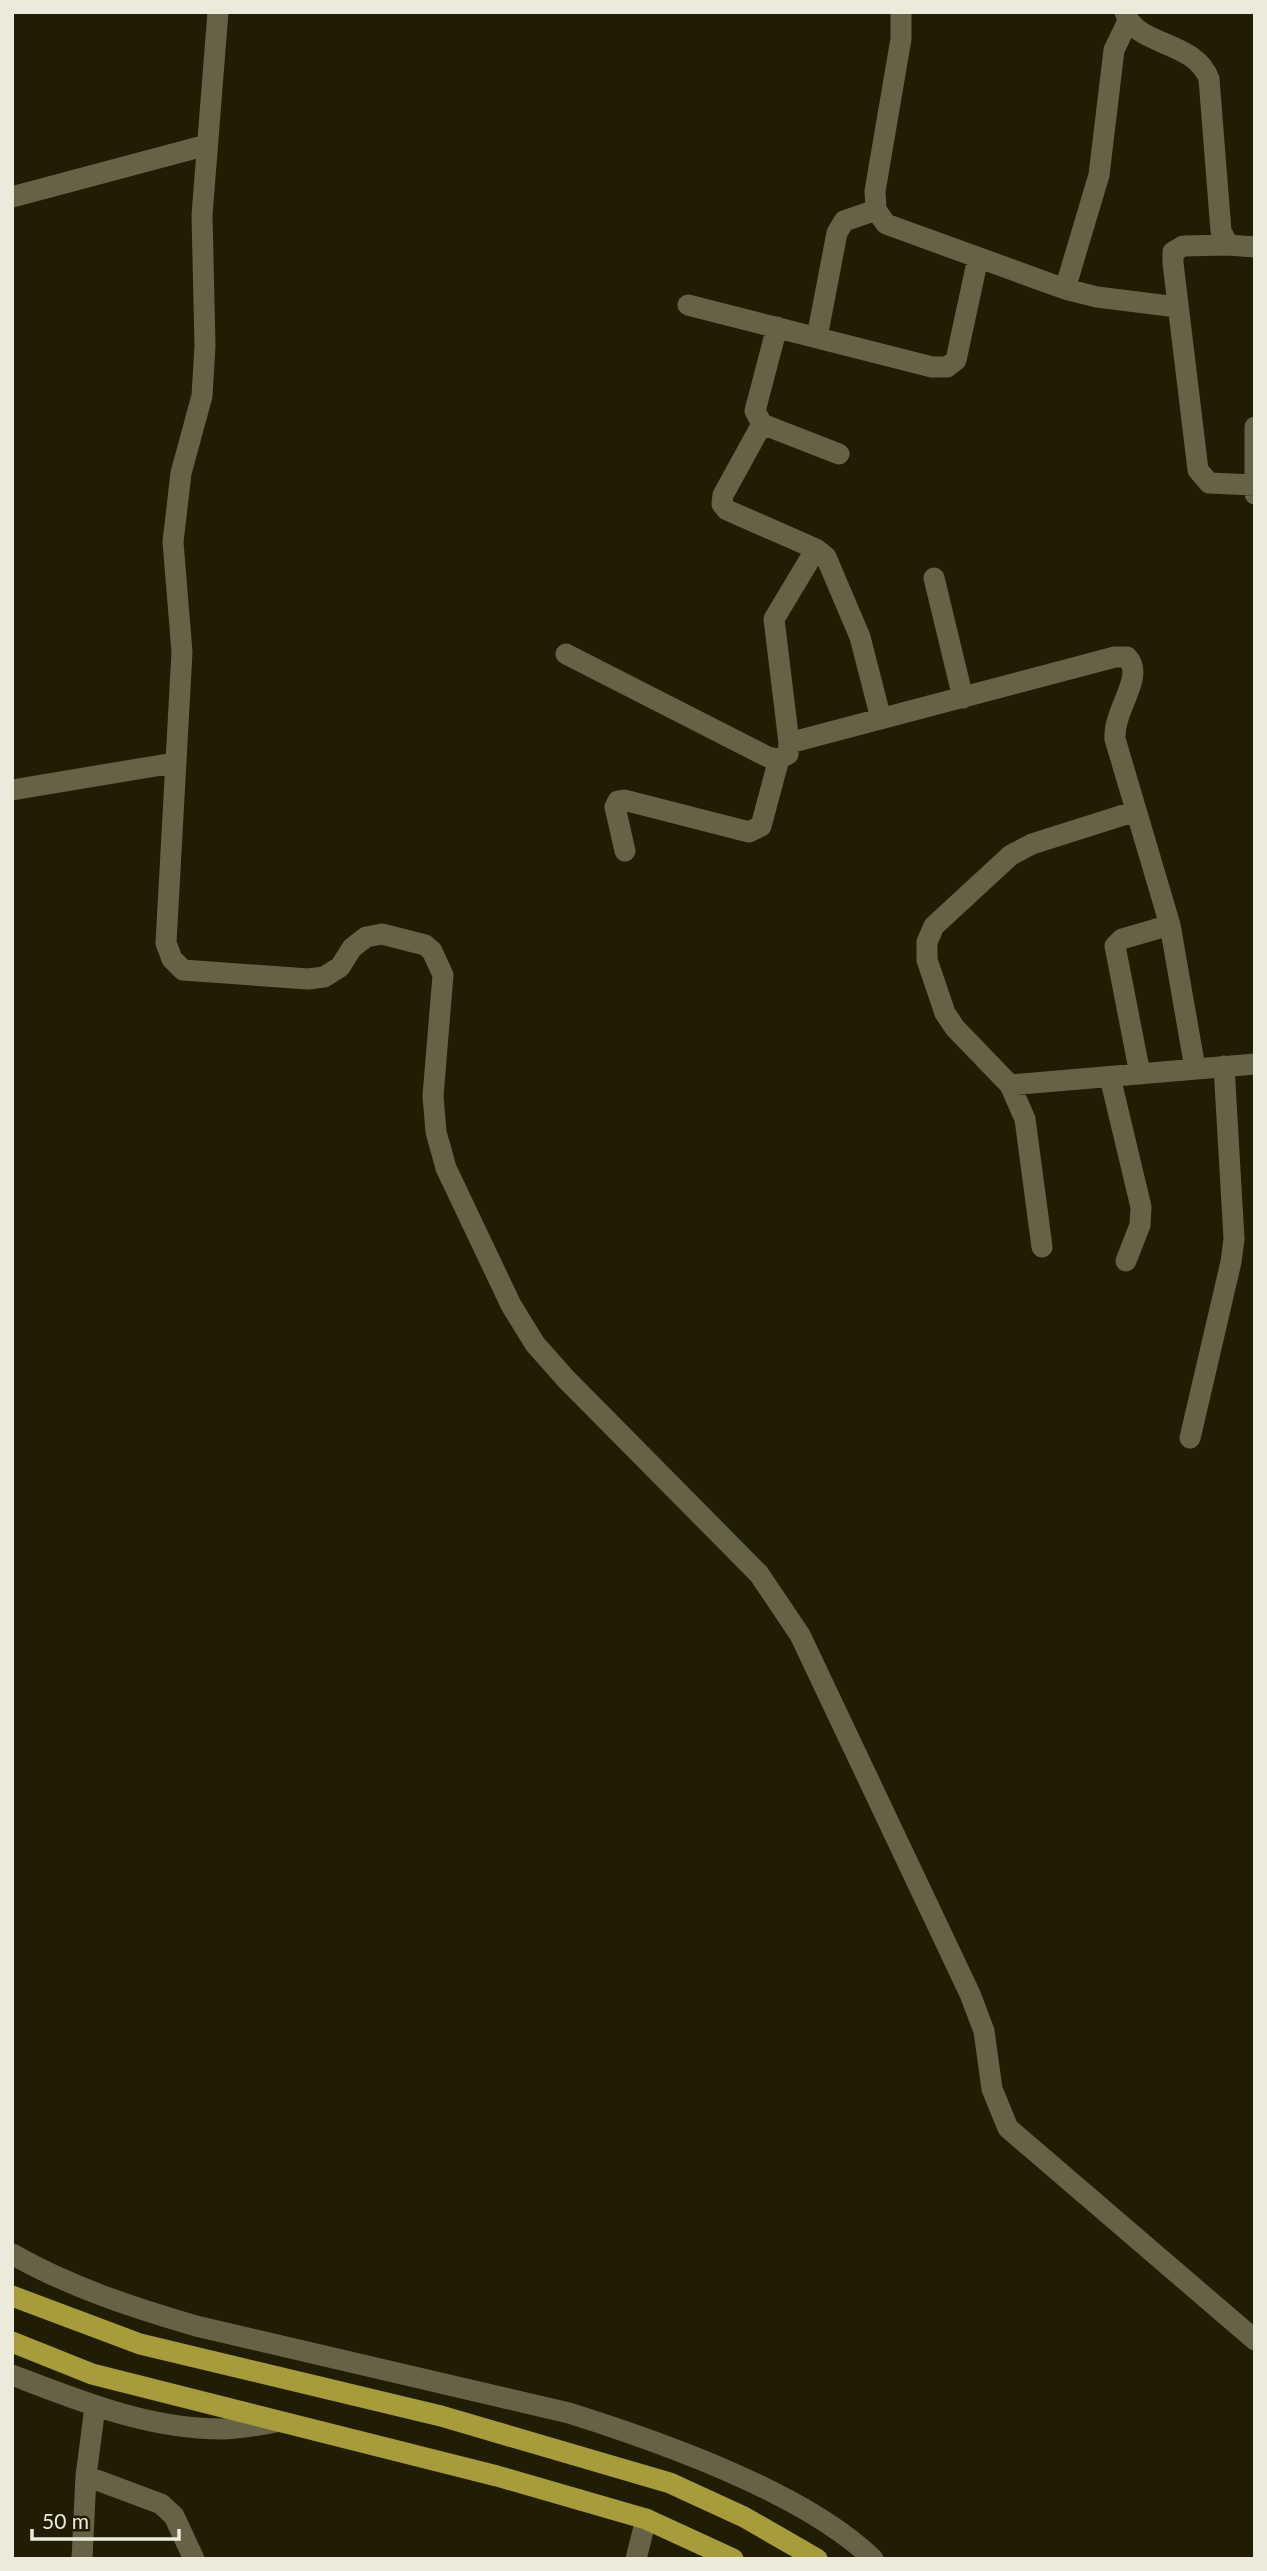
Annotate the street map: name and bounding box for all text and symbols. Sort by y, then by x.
scale bar [32,2498,178,2542]
text: 50 m [42,2508,89,2533]

